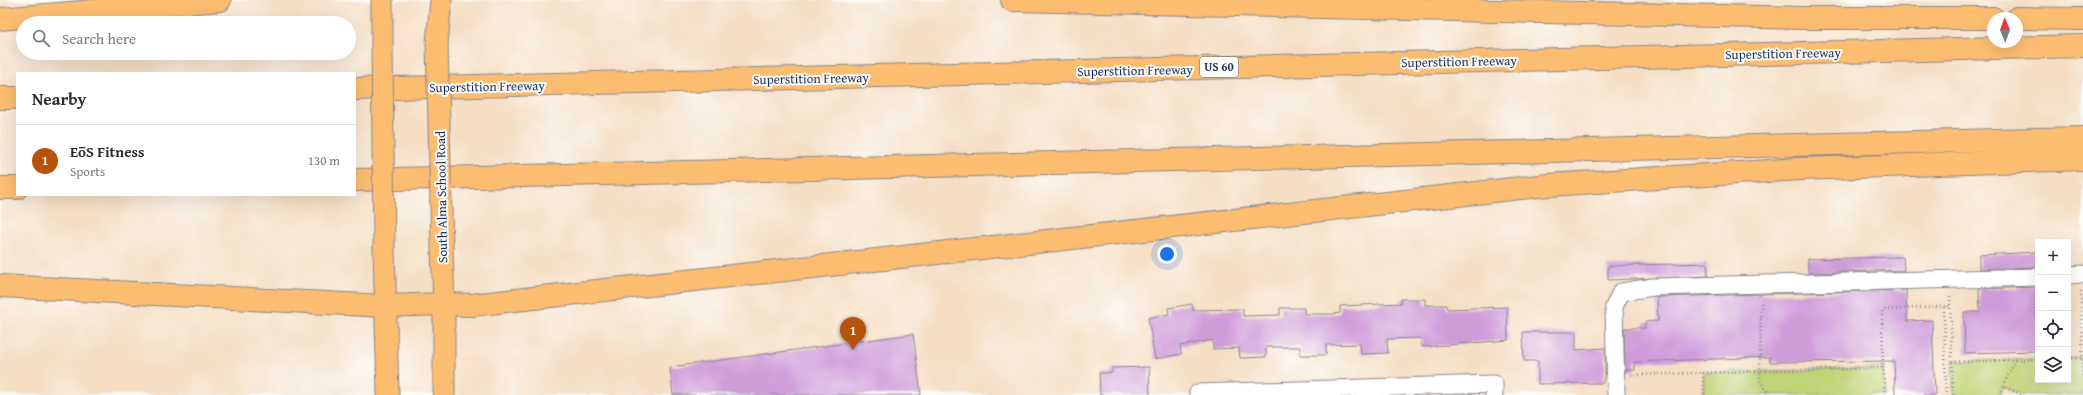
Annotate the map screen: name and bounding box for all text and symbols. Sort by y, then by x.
north arrow [1987,12,2023,48]
search box [16,16,356,60]
icon: search [30,27,52,49]
text: Search here [62,28,136,49]
street label: Superstition Freeway [1725,43,1842,64]
street label: Superstition Freeway [1401,51,1518,72]
road number: US 60 [1200,57,1238,77]
street label: Superstition Freeway [1077,60,1194,81]
street label: Superstition Freeway [753,68,870,89]
street label: Superstition Freeway [429,76,546,97]
text: Nearby [32,86,86,111]
street label: South Alma School Road [431,131,452,263]
text: EōS Fitness [70,141,144,162]
text: 1 [42,151,48,170]
text: 130 m [308,151,340,170]
text: Sports [70,162,105,181]
map controls [2035,239,2071,383]
button: + [2035,239,2071,275]
your location [1157,244,1177,264]
button: − [2035,275,2071,311]
button: locate [2035,311,2071,347]
pin: 1 [840,317,866,350]
button: layers [2035,347,2071,383]

